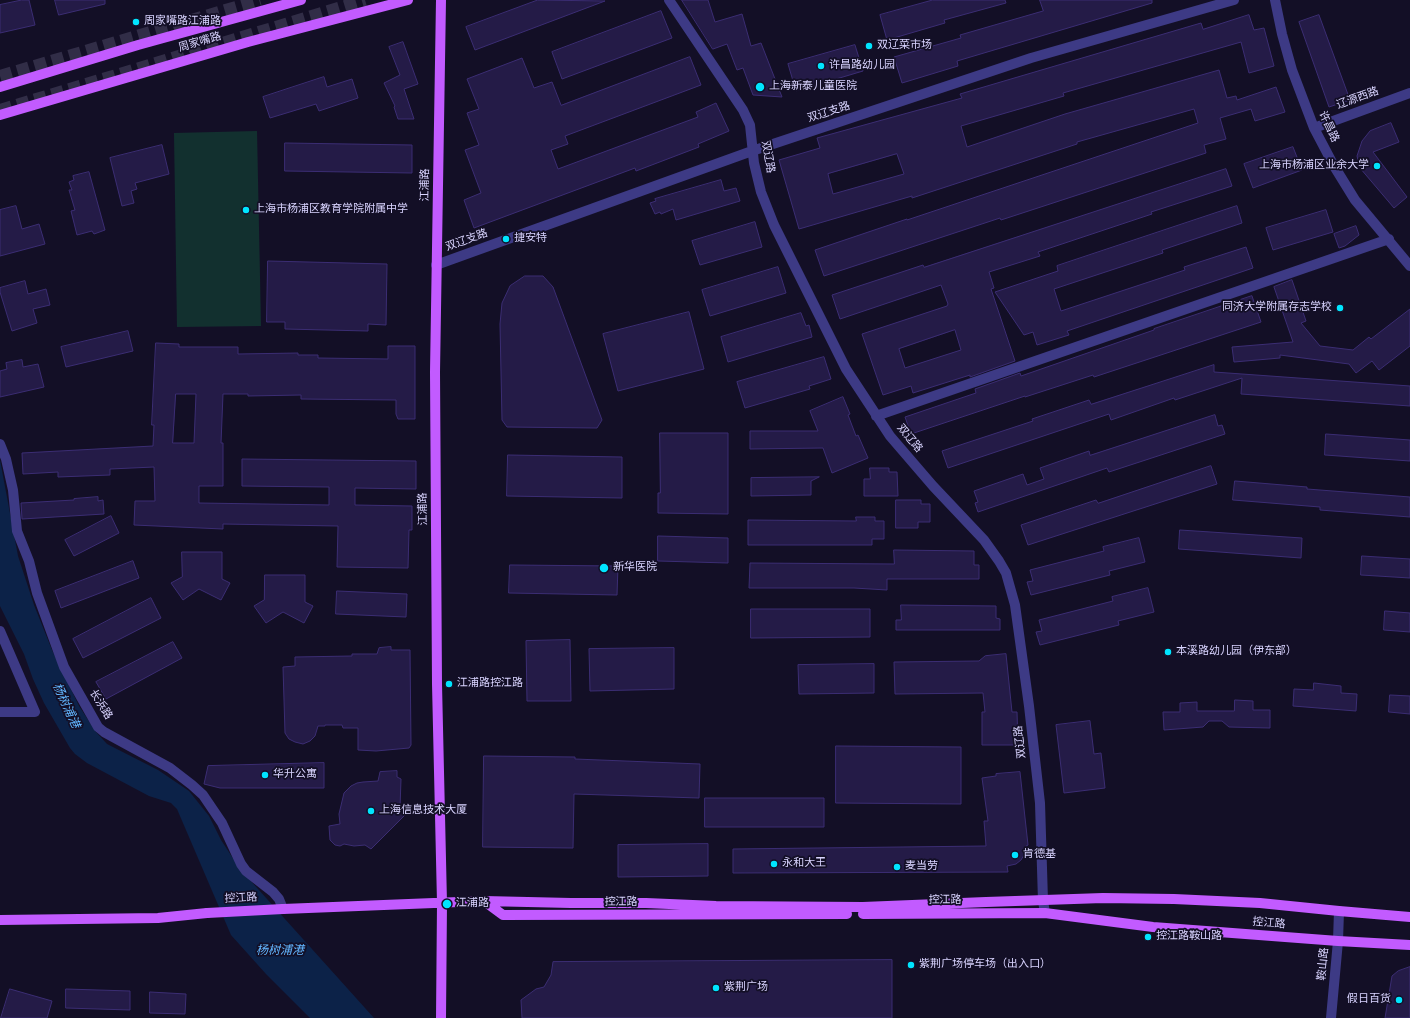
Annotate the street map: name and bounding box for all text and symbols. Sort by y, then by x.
place label: 周家嘴路江浦路 [144,15,221,29]
marker: 周家嘴路江浦路 [131,17,141,27]
street label: 周家嘴路 [177,31,223,55]
place label: 双辽菜市场 [877,39,932,53]
marker: 双辽菜市场 [864,41,874,51]
place label: 许昌路幼儿园 [829,59,895,73]
marker: 许昌路幼儿园 [816,61,826,71]
place label: 上海新泰儿童医院 [769,80,857,94]
marker: 上海新泰儿童医院 [754,81,766,93]
street label: 辽源西路 [1335,85,1381,113]
street label: 双辽支路 [806,100,852,126]
street label: 许昌路 [1315,109,1341,145]
street label: 双辽路 [758,140,776,174]
place label: 上海市杨浦区业余大学 [1259,159,1369,173]
marker: 上海市杨浦区业余大学 [1372,161,1382,171]
street label: 江浦路 [419,168,433,202]
place label: 上海市杨浦区教育学院附属中学 [254,203,408,217]
marker: 上海市杨浦区教育学院附属中学 [241,205,251,215]
street label: 双辽支路 [444,227,490,255]
place label: 捷安特 [514,232,547,246]
marker: 捷安特 [501,234,511,244]
place label: 同济大学附属存志学校 [1222,301,1332,315]
marker: 同济大学附属存志学校 [1335,303,1345,313]
street label: 双辽路 [893,422,925,456]
street label: 江浦路 [417,492,431,526]
place label: 新华医院 [613,561,657,575]
marker: 新华医院 [598,562,610,574]
place label: 本溪路幼儿园（伊东部） [1176,645,1297,659]
marker: 本溪路幼儿园（伊东部） [1163,647,1173,657]
place label: 江浦路控江路 [457,677,523,691]
marker: 江浦路控江路 [444,679,454,689]
water label: 杨树浦港 [48,681,82,731]
street label: 长浜路 [86,688,114,722]
street label: 双辽路 [1013,725,1029,759]
place label: 华升公寓 [273,768,317,782]
marker: 华升公寓 [260,770,270,780]
place label: 上海信息技术大厦 [379,804,467,818]
marker: 上海信息技术大厦 [366,806,376,816]
place label: 肯德基 [1023,848,1056,862]
marker: 肯德基 [1010,850,1020,860]
place label: 永和大王 [782,857,826,871]
marker: 永和大王 [769,859,779,869]
place label: 麦当劳 [905,860,938,874]
marker: 麦当劳 [892,862,902,872]
street label: 控江路 [224,892,258,906]
street label: 控江路 [929,894,961,908]
street label: 控江路 [605,896,637,910]
place label: 江浦路 [456,897,489,911]
marker: 江浦路 [441,898,453,910]
street label: 控江路 [1252,916,1286,932]
place label: 控江路鞍山路 [1156,930,1222,944]
marker: 控江路鞍山路 [1143,932,1153,942]
water label: 杨树浦港 [256,945,304,959]
street label: 鞍山路 [1316,947,1332,981]
place label: 紫荆广场停车场（出入口） [919,958,1051,972]
marker: 紫荆广场停车场（出入口） [906,960,916,970]
place label: 紫荆广场 [724,981,768,995]
marker: 紫荆广场 [711,983,721,993]
place label: 假日百货 [1347,993,1391,1007]
marker: 假日百货 [1394,995,1404,1005]

